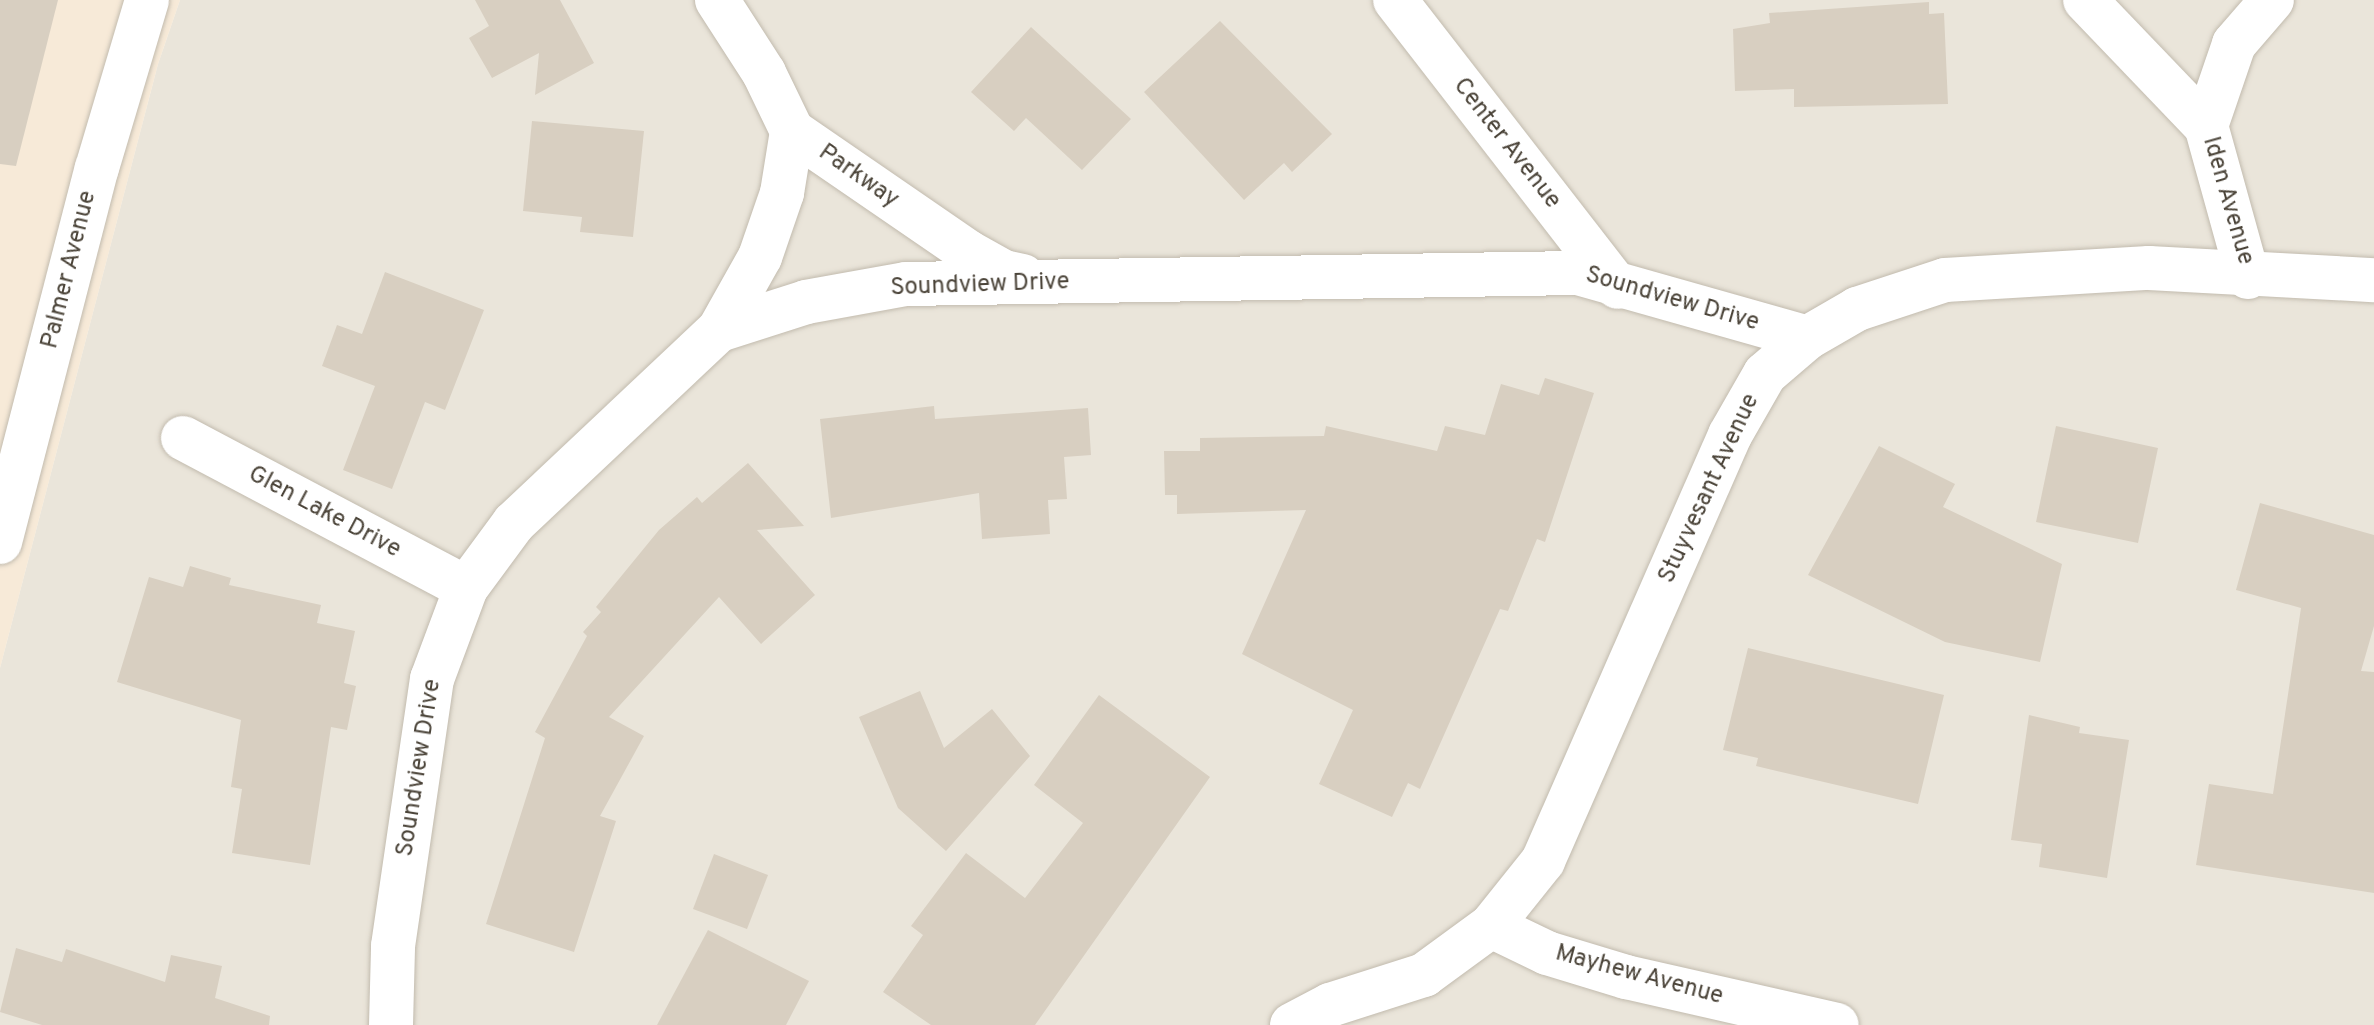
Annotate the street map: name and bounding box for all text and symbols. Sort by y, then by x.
street label: Center Avenue [1446,72,1566,216]
street label: Iden Avenue [2195,133,2259,269]
street label: Parkway [812,139,904,215]
street label: Palmer Avenue [36,188,104,352]
street label: Soundview Drive [1582,261,1762,339]
street label: Soundview Drive [890,268,1070,304]
street label: Stuyvesant Avenue [1653,389,1767,589]
street label: Glen Lake Drive [243,461,405,565]
street label: Soundview Drive [392,677,448,859]
street label: Mayhew Avenue [1552,940,1726,1012]

